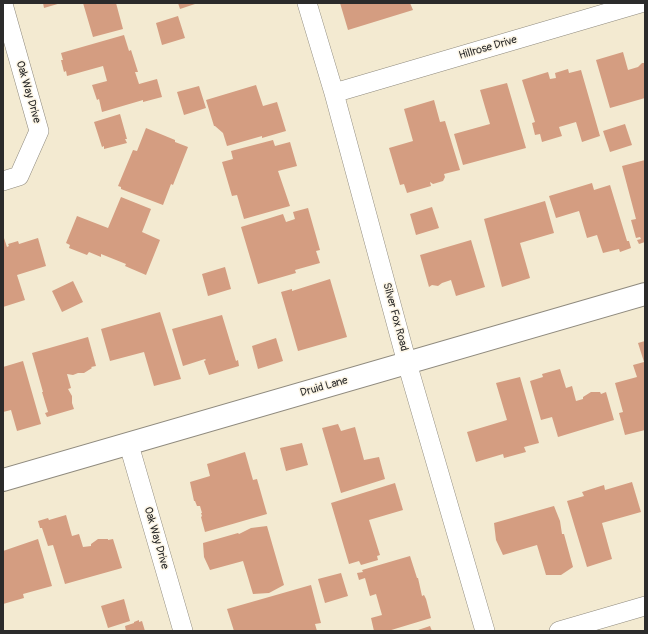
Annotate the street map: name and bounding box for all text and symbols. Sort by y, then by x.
street label: Hillrose Drive [457,33,519,63]
street label: Oak Way Drive [13,59,43,125]
street label: Silver Fox Road [380,281,410,353]
street label: Druid Lane [299,374,349,400]
street label: Oak Way Drive [141,505,171,571]

